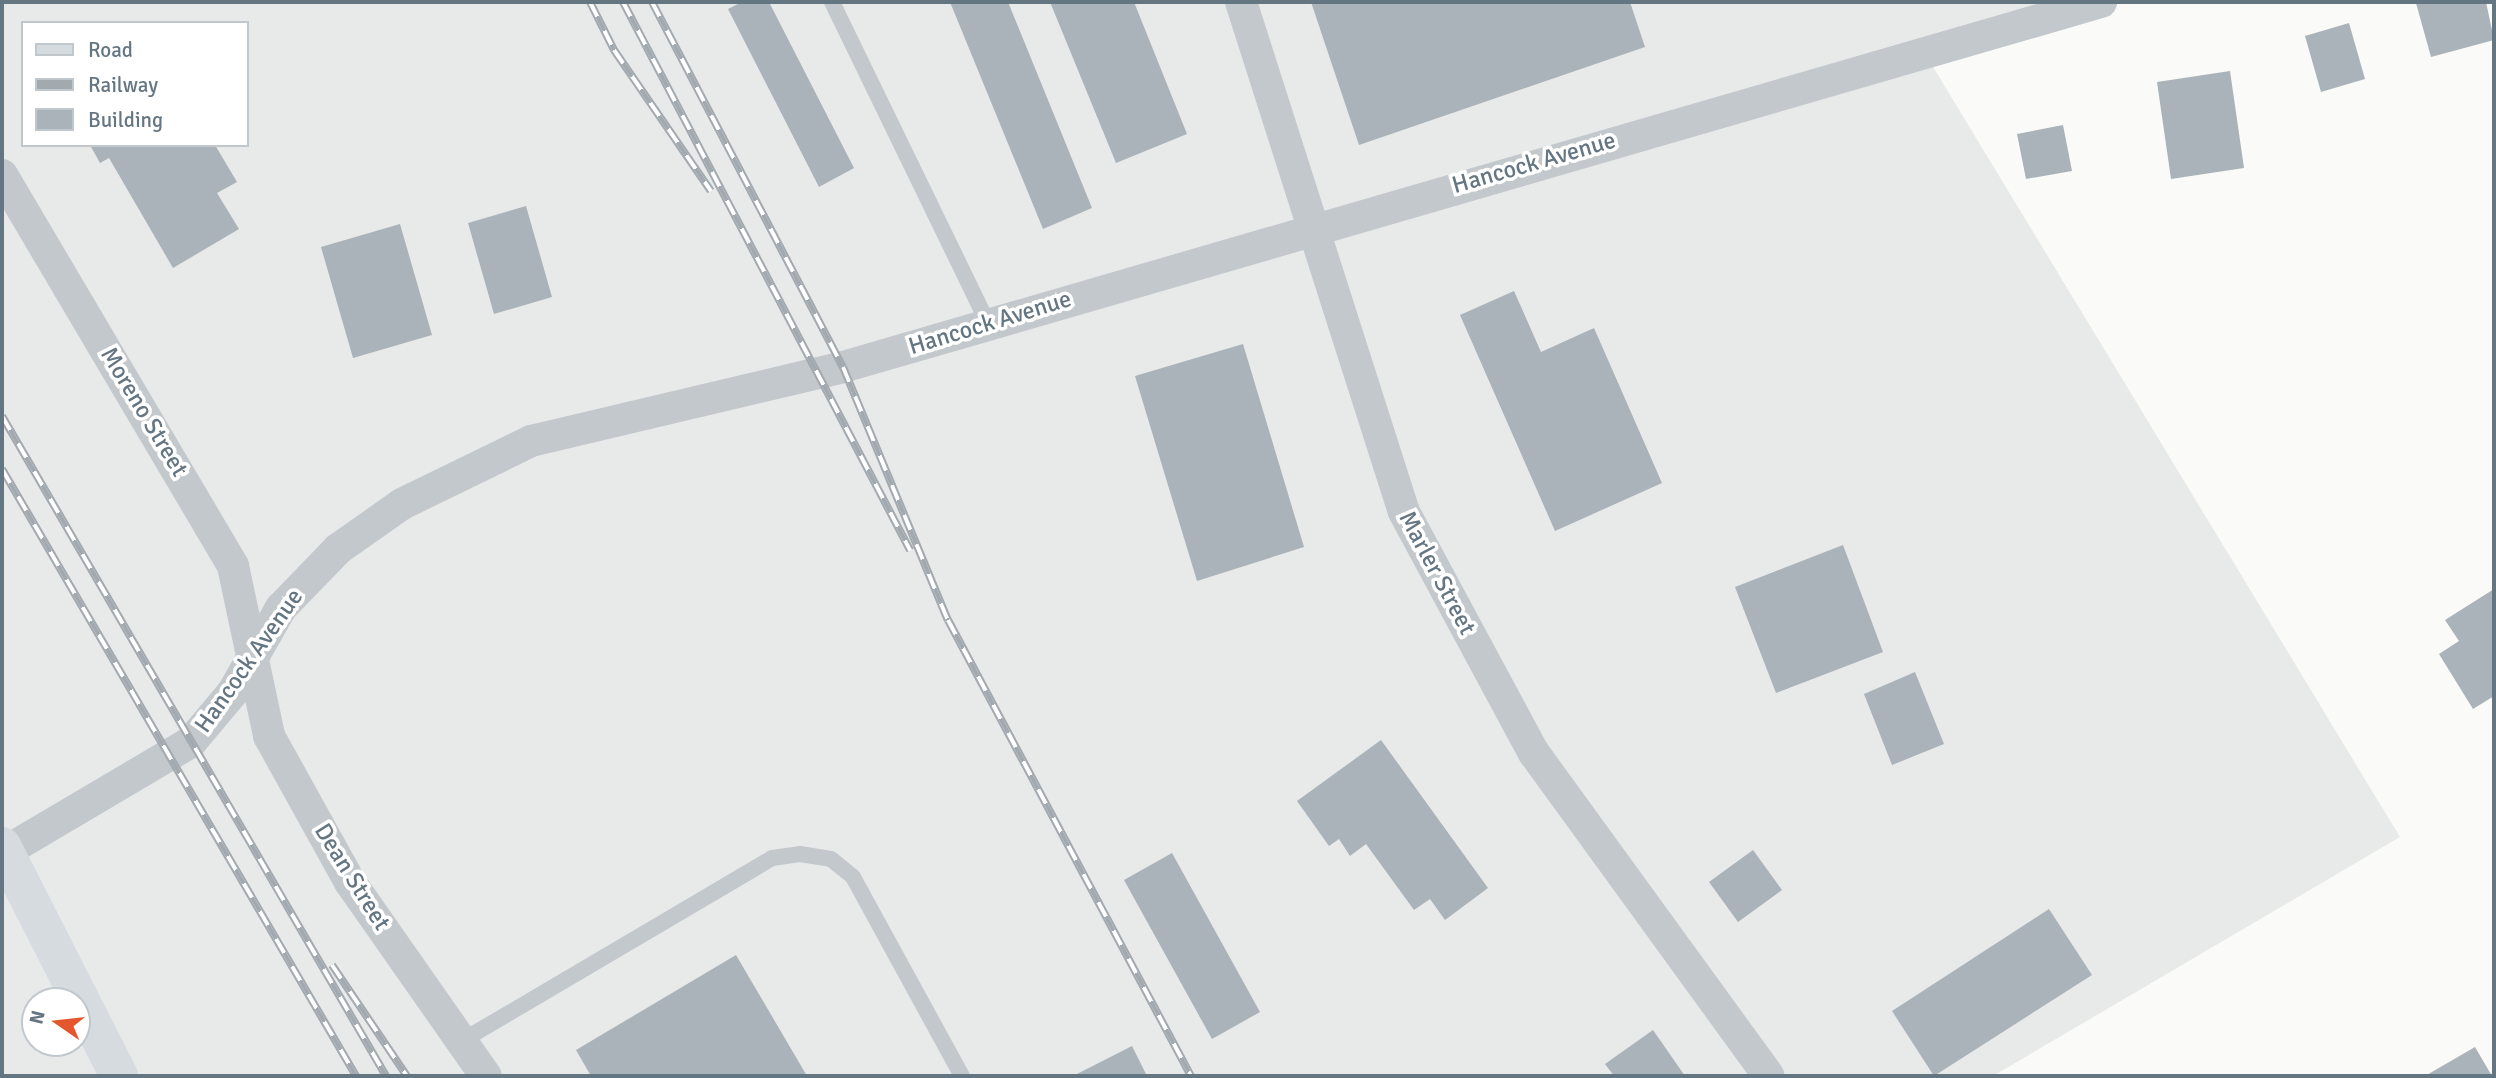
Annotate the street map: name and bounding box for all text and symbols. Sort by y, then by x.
legend [21,21,248,147]
text: Road [88,37,133,63]
text: Railway [88,72,158,98]
text: Building [88,107,163,133]
street label: Hancock Avenue [1449,126,1619,200]
street label: Hancock Avenue [905,285,1075,361]
street label: Moreno Street [94,342,194,482]
street label: Marler Street [1392,506,1482,640]
street label: Hancock Avenue [189,584,309,738]
street label: Dean Street [308,818,396,936]
north arrow [21,987,91,1057]
text: N [24,1008,51,1027]

